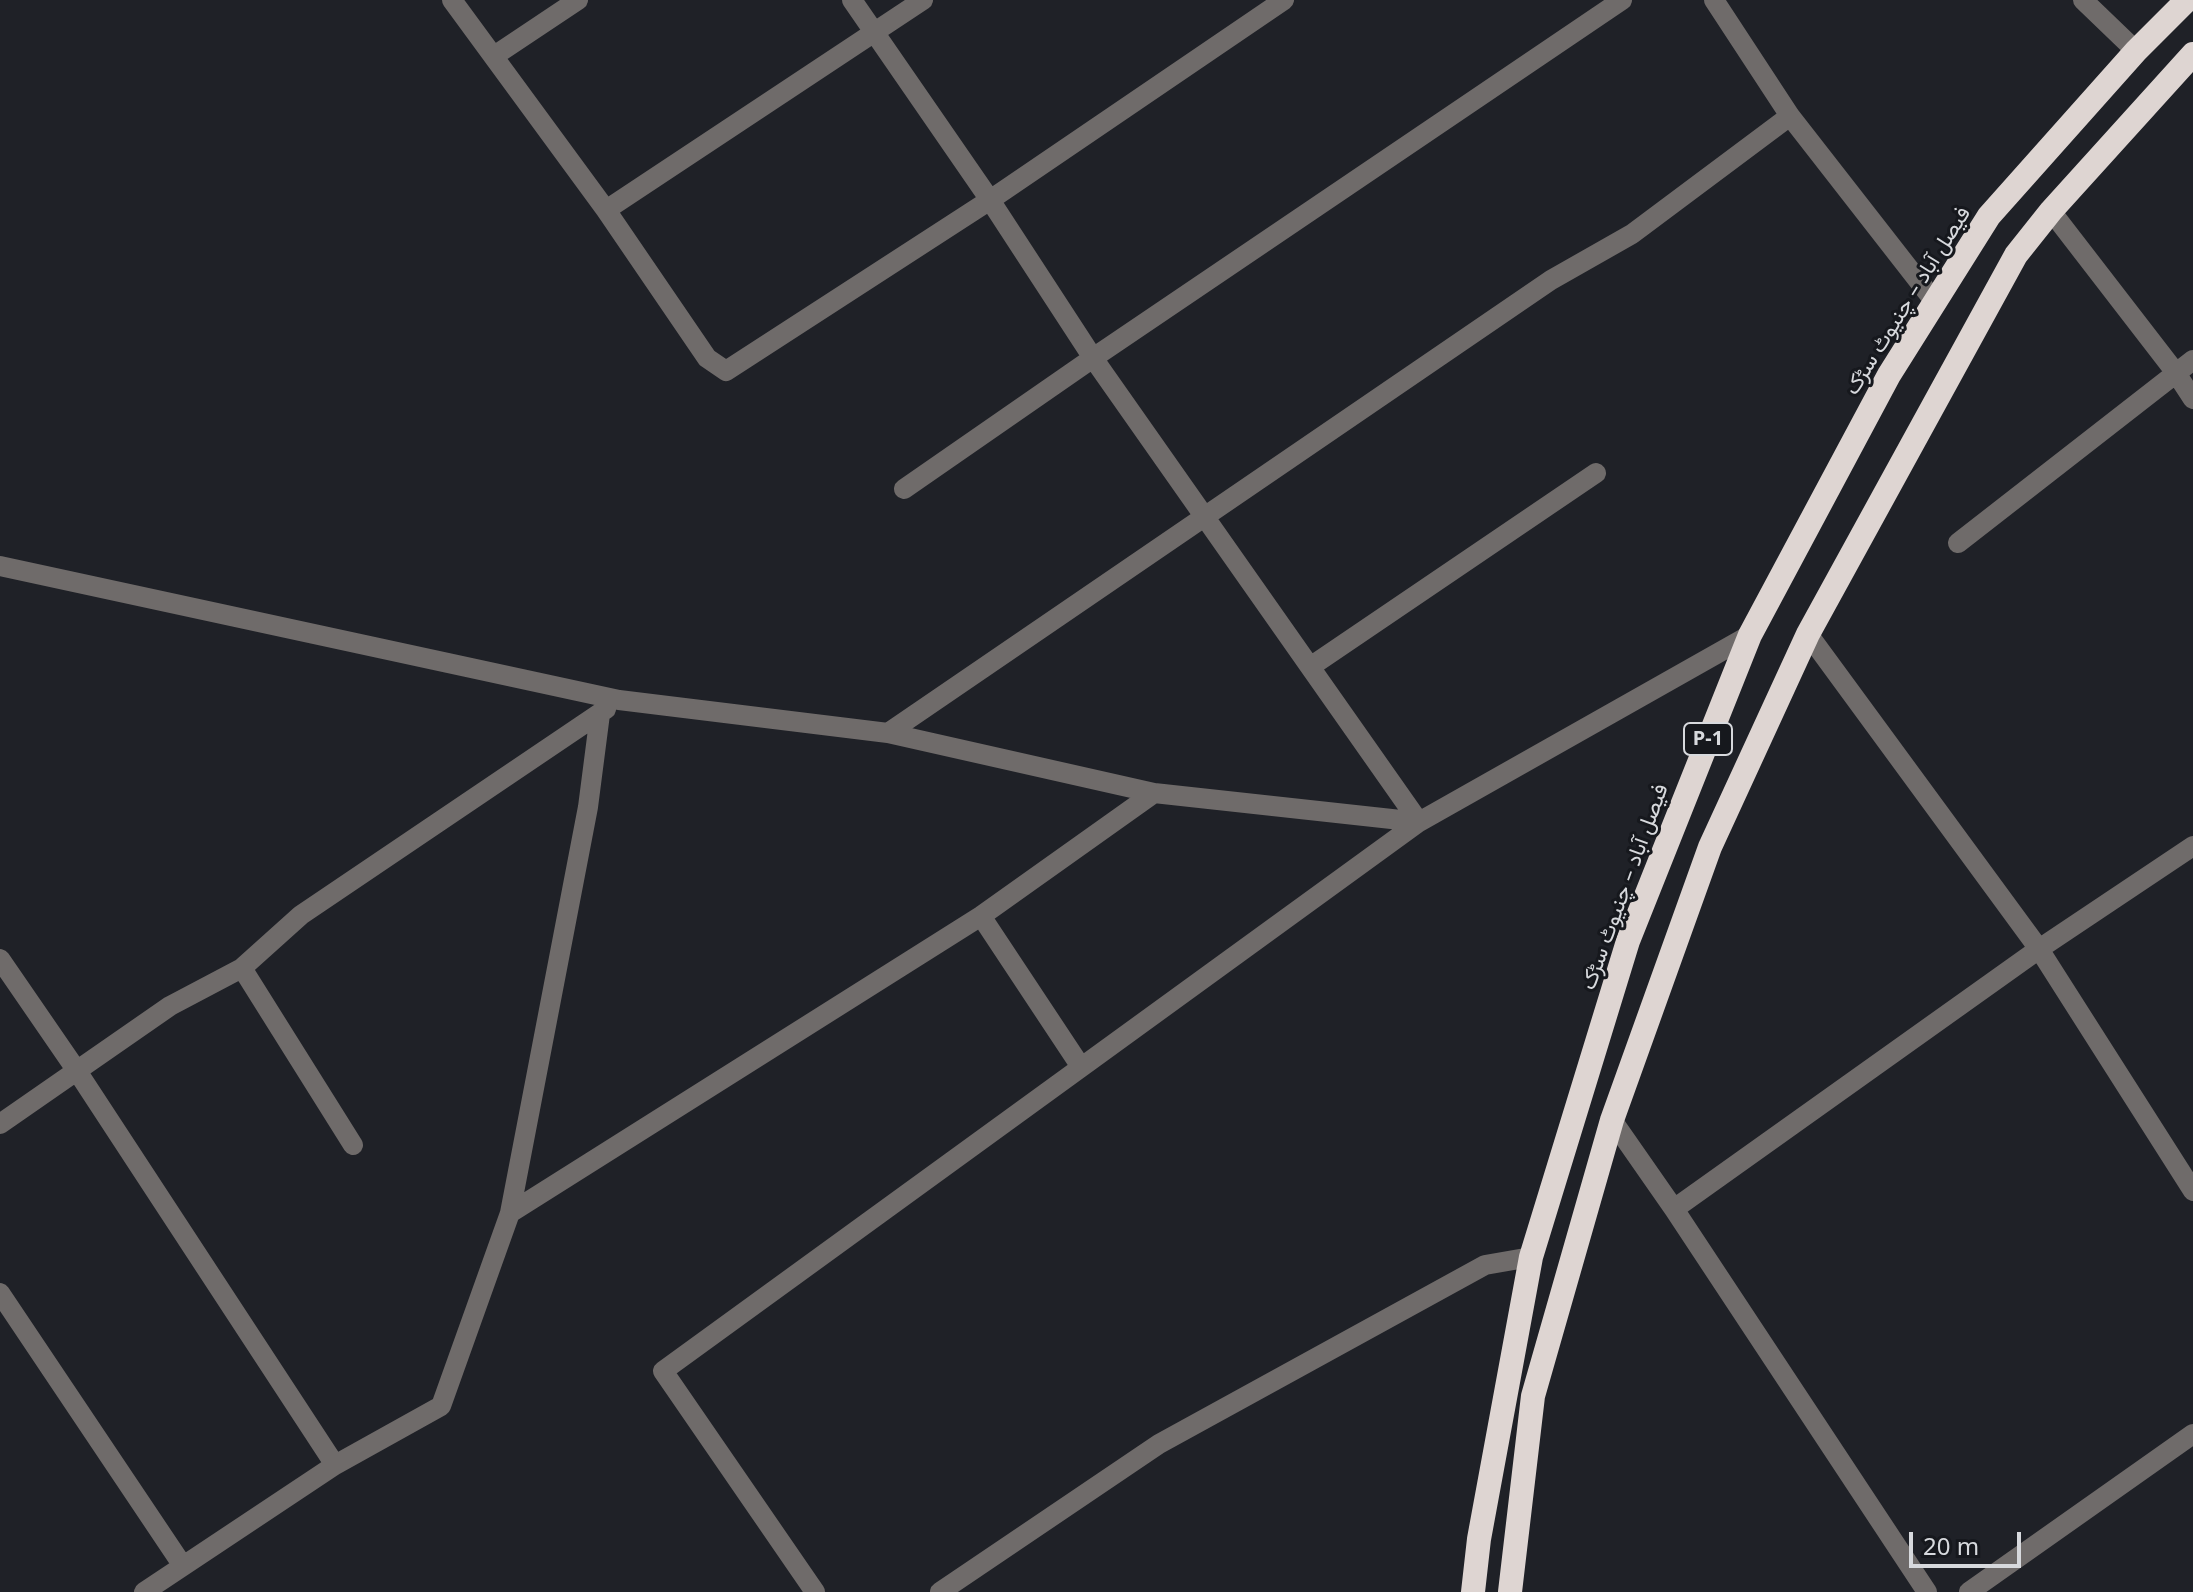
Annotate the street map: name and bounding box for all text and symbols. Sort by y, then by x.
street label: فیصل آباد – چنیوٹ سڑک [1839,202,1977,400]
road number: P-1 [1684,723,1732,755]
street label: فیصل آباد – چنیوٹ سڑک [1575,780,1675,994]
scale bar [1913,1516,2025,1566]
text: 20 m [1923,1529,1979,1562]

